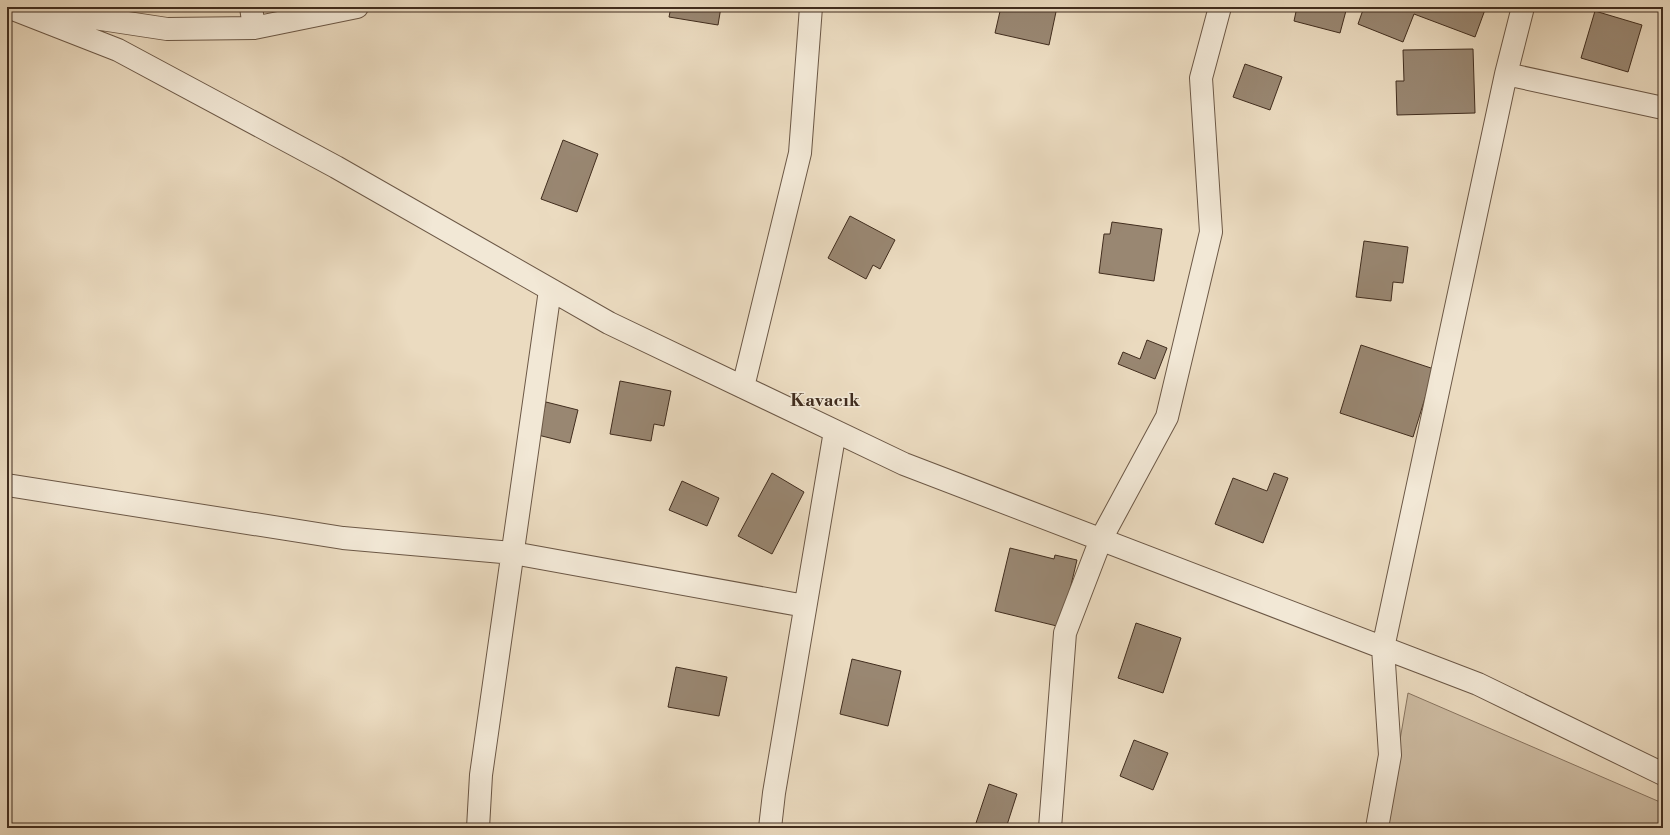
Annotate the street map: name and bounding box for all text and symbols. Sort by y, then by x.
district label: Kavacık [790,389,861,412]

